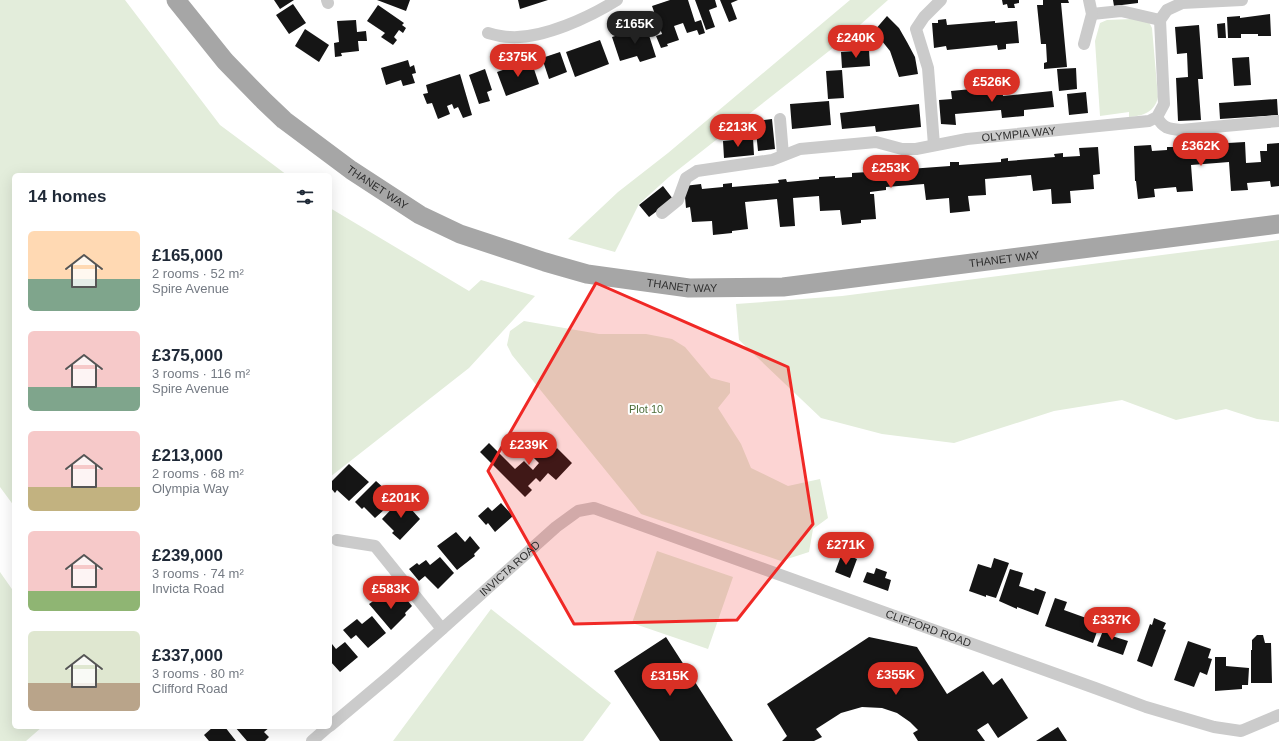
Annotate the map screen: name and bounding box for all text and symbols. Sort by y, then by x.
pin: £165K [607,11,663,45]
text: £165K [616,16,654,31]
pin: £240K [828,25,884,59]
text: £240K [837,30,875,45]
pin: £375K [490,44,546,78]
text: £375K [499,49,537,64]
pin: £526K [964,69,1020,103]
text: £526K [973,74,1011,89]
pin: £213K [710,114,766,148]
text: £213K [719,119,757,134]
street label: OLYMPIA WAY [981,124,1057,144]
pin: £362K [1173,133,1229,167]
text: £362K [1182,138,1220,153]
pin: £253K [863,155,919,189]
text: £253K [872,160,910,175]
street label: THANET WAY [344,163,411,212]
icon: filters [294,186,316,208]
text: 14 homes [28,187,106,206]
text: £165,000 [152,246,223,265]
icon: home [60,247,108,295]
street label: THANET WAY [968,248,1041,269]
text: 2 rooms · 52 m² [152,266,244,281]
street label: THANET WAY [646,276,718,294]
text: Spire Avenue [152,281,229,296]
text: £375,000 [152,346,223,365]
icon: home [60,347,108,395]
text: 3 rooms · 116 m² [152,366,250,381]
text: Spire Avenue [152,381,229,396]
park label: Plot 10 [629,403,663,415]
pin: £239K [501,432,557,466]
text: £239K [510,437,548,452]
text: £213,000 [152,446,223,465]
icon: home [60,447,108,495]
text: 2 rooms · 68 m² [152,466,244,481]
text: Olympia Way [152,481,229,496]
pin: £201K [373,485,429,519]
text: £201K [382,490,420,505]
pin: £271K [818,532,874,566]
text: £271K [827,537,865,552]
street label: INVICTA ROAD [477,538,542,599]
text: £239,000 [152,546,223,565]
icon: home [60,547,108,595]
text: 3 rooms · 74 m² [152,566,244,581]
pin: £583K [363,576,419,610]
text: Invicta Road [152,581,224,596]
text: £583K [372,581,410,596]
street label: CLIFFORD ROAD [884,607,973,649]
pin: £337K [1084,607,1140,641]
text: £337K [1093,612,1131,627]
text: £337,000 [152,646,223,665]
icon: home [60,647,108,695]
pin: £355K [868,662,924,696]
pin: £315K [642,663,698,697]
text: 3 rooms · 80 m² [152,666,244,681]
text: £355K [877,667,915,682]
text: £315K [651,668,689,683]
text: Clifford Road [152,681,228,696]

